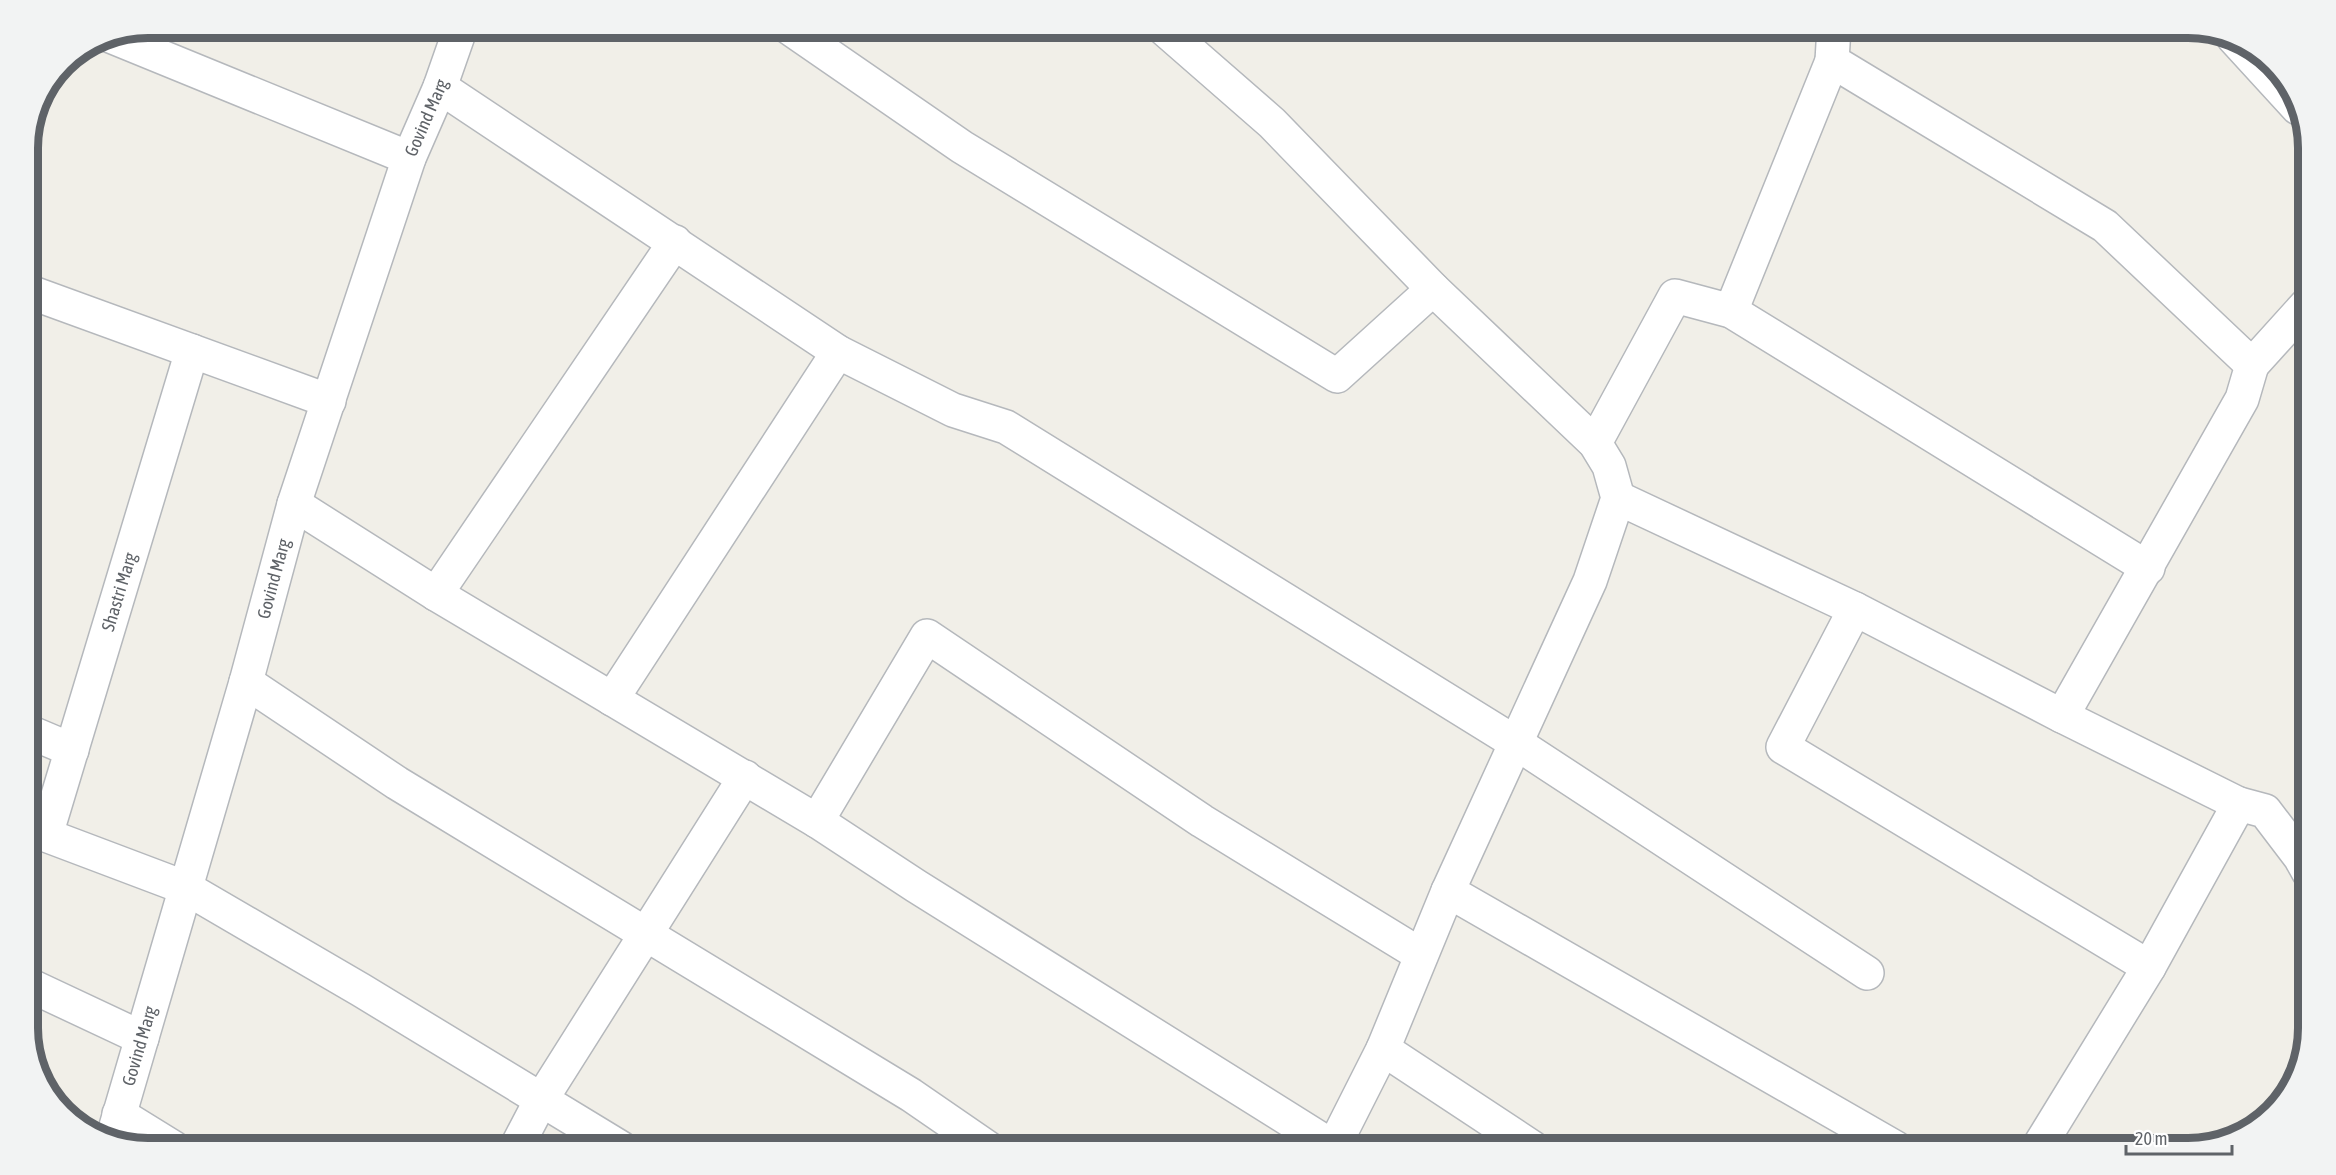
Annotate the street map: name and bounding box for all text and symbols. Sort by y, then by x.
street label: Govind Marg [400,76,452,159]
street label: Govind Marg [252,536,294,621]
street label: Shastri Marg [97,550,141,634]
street label: Govind Marg [117,1003,161,1088]
scale bar [2126,1118,2232,1156]
text: 20 m [2135,1128,2167,1149]

